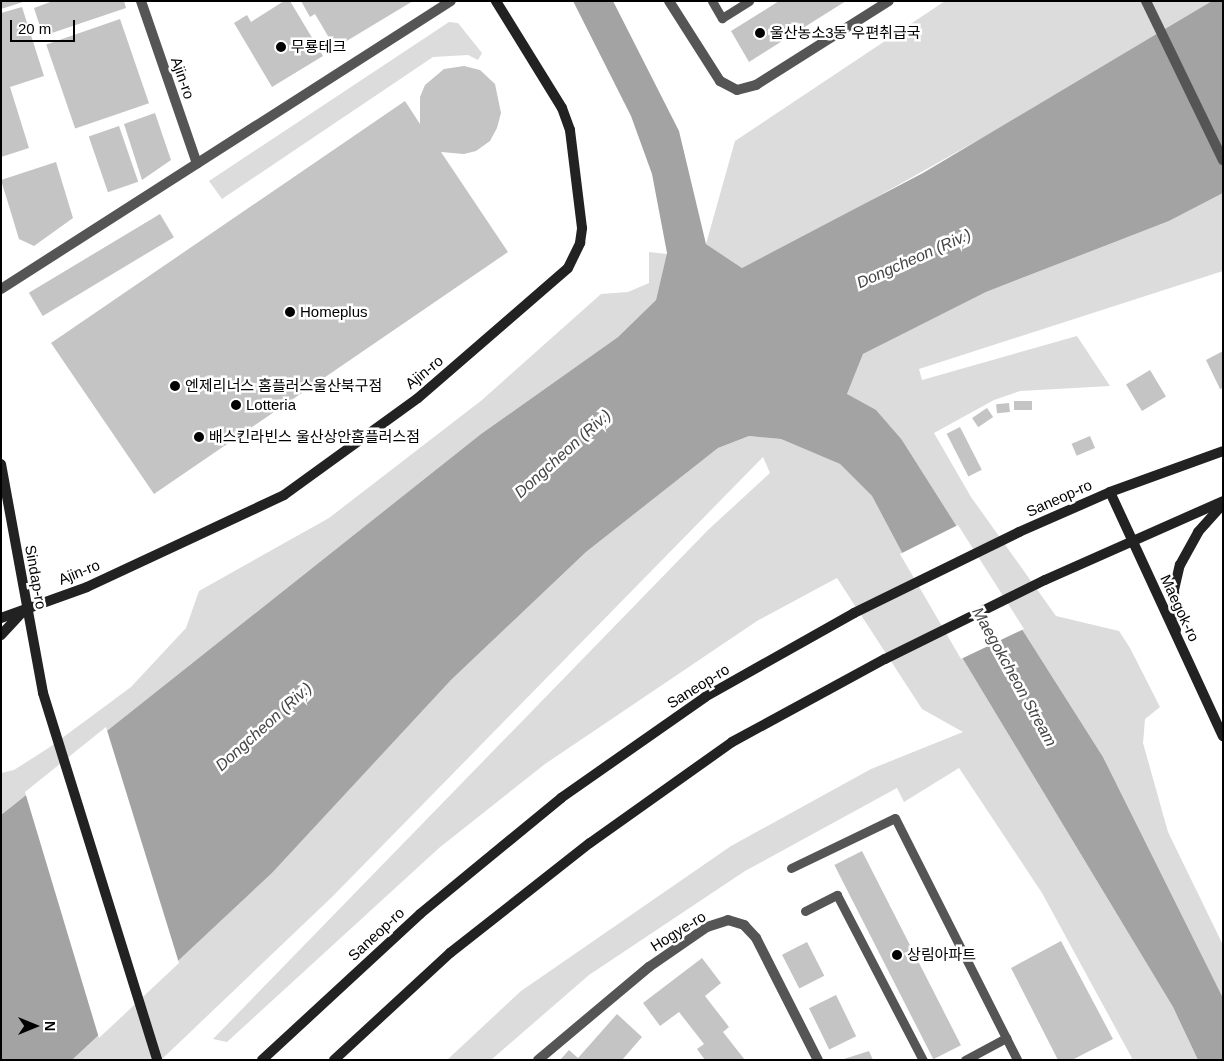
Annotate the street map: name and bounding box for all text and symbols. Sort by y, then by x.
scale bar [12,10,78,42]
text: 20 m [18,20,51,37]
place label: 울산농소3동 우편취급국 [770,24,921,42]
marker: 울산농소3동 우편취급국 [754,27,766,39]
place label: 무룡테크 [291,38,346,56]
marker: 무룡테크 [275,41,287,53]
street label: Ajin-ro [167,55,199,101]
water label: Dongcheon (Riv.) [854,225,974,293]
place label: Homeplus [300,303,368,321]
marker: Homeplus [284,306,296,318]
street label: Ajin-ro [401,351,447,393]
place label: 엔제리너스 홈플러스울산북구점 [185,377,382,395]
marker: 엔제리너스 홈플러스울산북구점 [169,380,181,392]
place label: Lotteria [246,396,296,414]
marker: Lotteria [230,399,242,411]
water label: Dongcheon (Riv.) [511,406,615,502]
place label: 배스킨라빈스 울산상안홈플러스점 [209,428,420,446]
marker: 배스킨라빈스 울산상안홈플러스점 [193,431,205,443]
street label: Saneop-ro [1023,476,1095,520]
street label: Sindap-ro [21,543,51,611]
street label: Ajin-ro [56,556,102,588]
street label: Maegok-ro [1157,572,1203,644]
water label: Maegokcheon Stream [968,604,1060,750]
street label: Saneop-ro [664,660,732,712]
water label: Dongcheon (Riv.) [212,679,316,775]
street label: Saneop-ro [344,904,408,964]
street label: Hogye-ro [647,907,709,955]
place label: 상림아파트 [907,946,976,964]
marker: 상림아파트 [891,949,903,961]
north arrow [10,1001,60,1051]
text: N [42,1021,58,1031]

